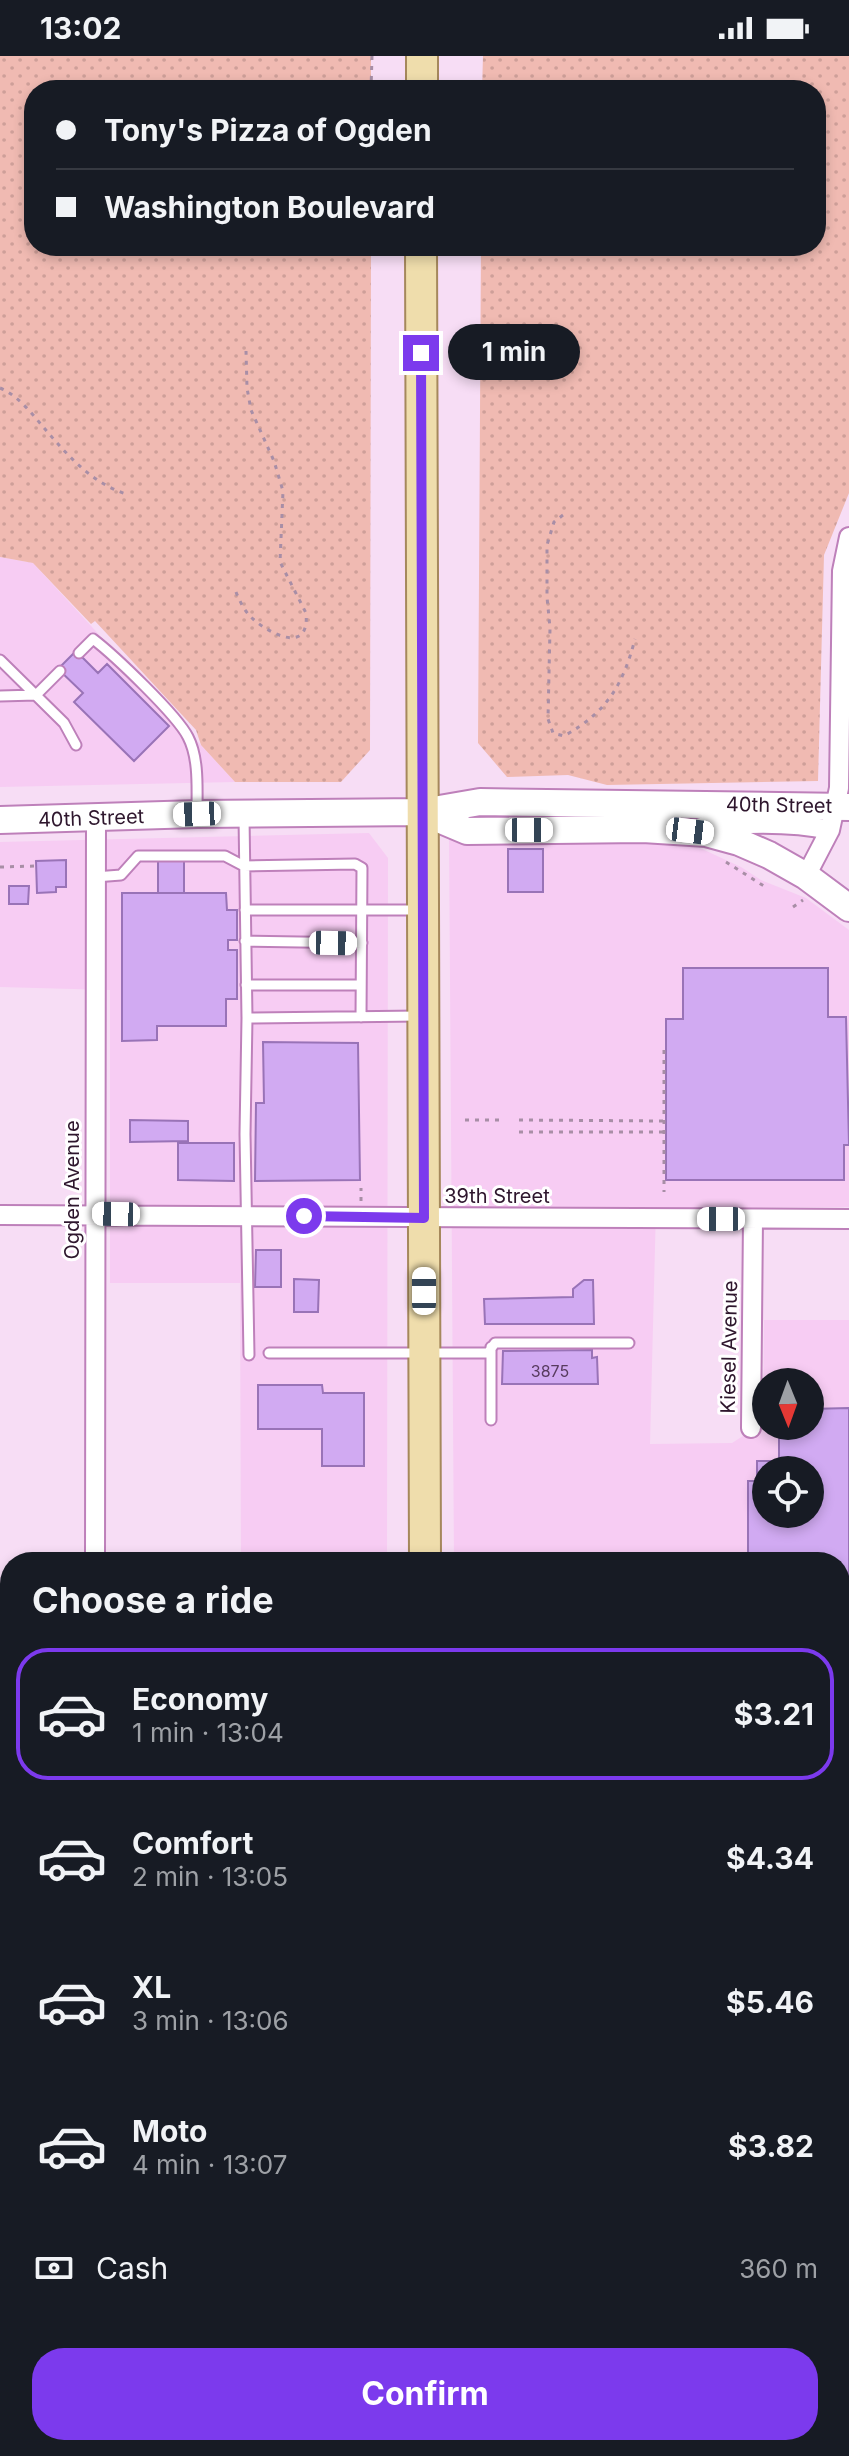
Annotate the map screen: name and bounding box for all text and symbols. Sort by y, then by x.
text: 13:02 [40,10,121,46]
text: Tony's Pizza of Ogden [104,112,432,148]
text: Washington Boulevard [104,189,435,225]
callout: 1 min [449,325,581,381]
route end [403,335,439,371]
text: 1 min [482,336,546,367]
street label: 40th Street [726,792,833,818]
car [173,801,221,827]
street label: 40th Street [37,804,145,832]
car [665,816,715,846]
car [505,818,553,842]
car [309,931,357,955]
street label: Ogden Avenue [60,1120,84,1260]
street label: 39th Street [444,1184,550,1208]
route start [286,1198,322,1234]
car [92,1202,140,1226]
car [697,1207,745,1231]
car [412,1267,436,1315]
street label: Kiesel Avenue [716,1280,742,1414]
house number: 3875 [531,1361,569,1381]
north arrow [752,1368,824,1440]
map controls [752,1368,824,1528]
button: locate [752,1456,824,1528]
text: Choose a ride [32,1578,274,1622]
icon: car [36,1678,108,1750]
text: Economy [132,1681,268,1717]
text: $3.21 [734,1696,814,1732]
text: 1 min · 13:04 [132,1717,284,1748]
icon: car [36,1822,108,1894]
text: Comfort [132,1825,253,1861]
text: $4.34 [726,1840,814,1876]
text: 2 min · 13:05 [132,1861,288,1892]
icon: car [36,1966,108,2038]
text: XL [132,1969,171,2005]
text: $5.46 [726,1984,814,2020]
text: 3 min · 13:06 [132,2005,289,2036]
icon: car [36,2110,108,2182]
text: Moto [132,2113,207,2149]
text: $3.82 [728,2128,814,2164]
text: 4 min · 13:07 [132,2149,287,2180]
icon: cash [32,2246,76,2290]
text: Cash [96,2250,168,2286]
text: 360 m [739,2253,818,2284]
button: Confirm [32,2348,818,2440]

